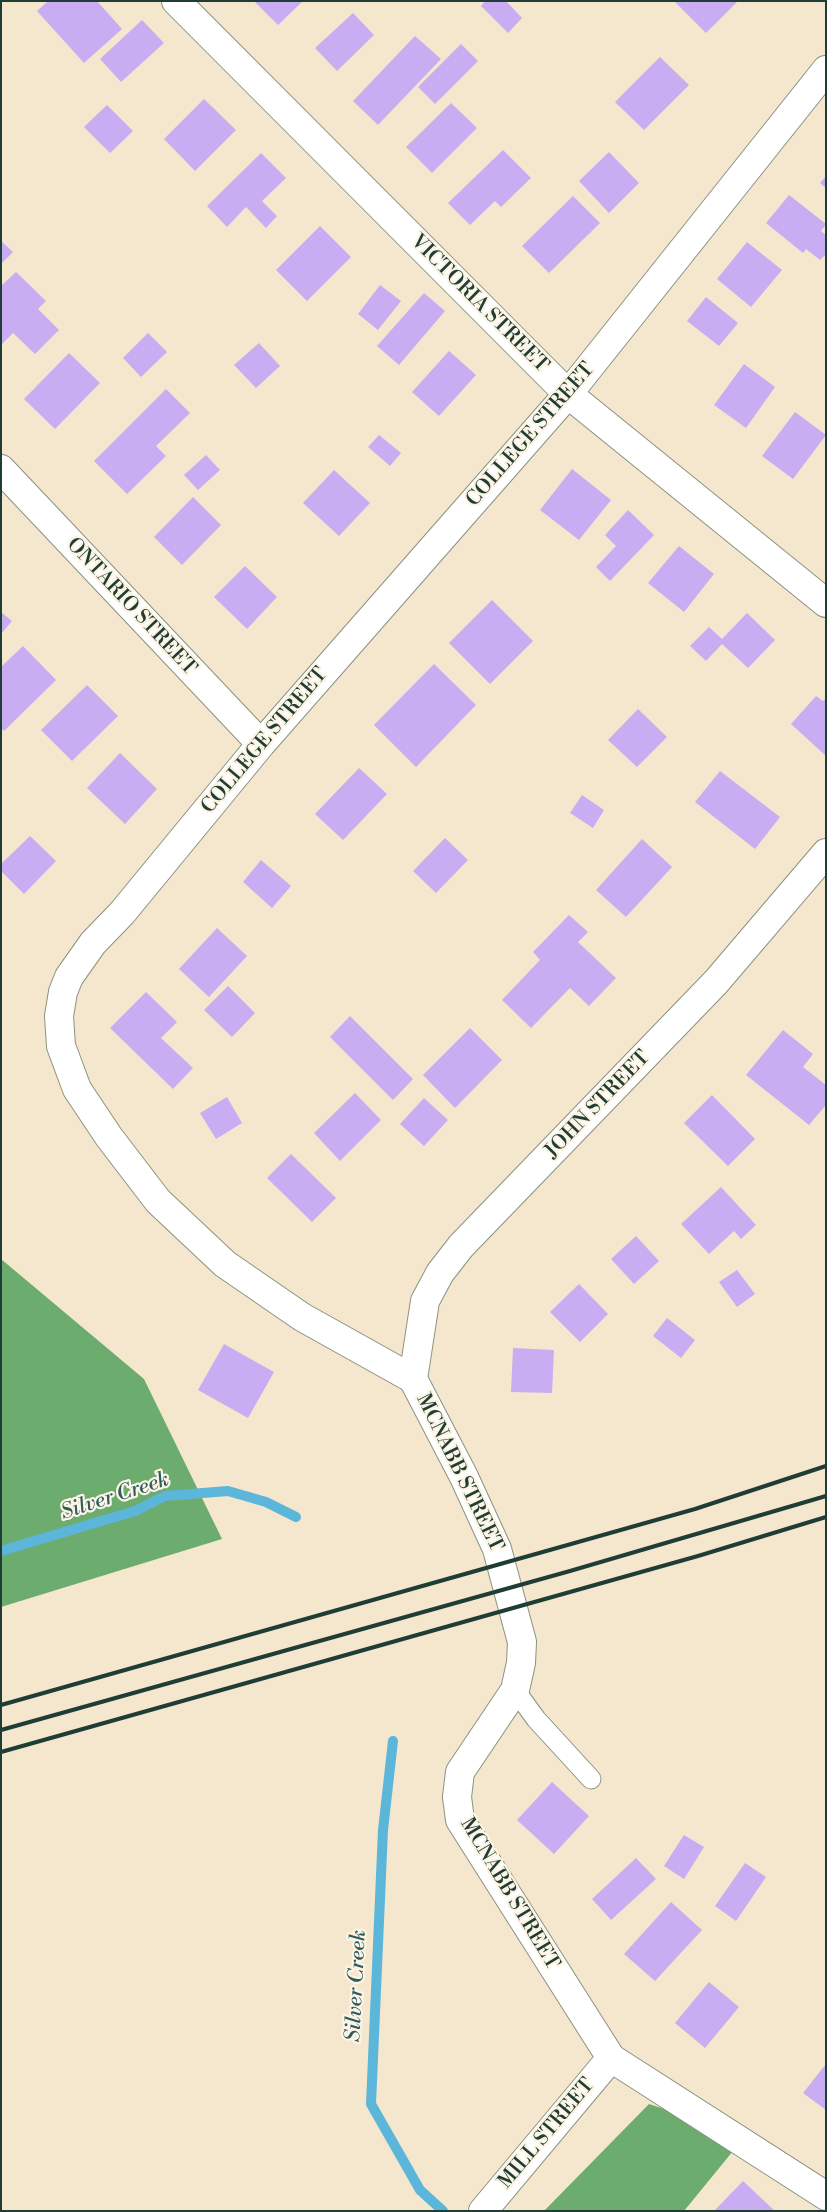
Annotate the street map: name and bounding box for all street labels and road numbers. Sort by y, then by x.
street label: VICTORIA STREET [405,230,553,378]
street label: COLLEGE STREET [462,358,600,512]
street label: ONTARIO STREET [61,533,201,681]
street label: COLLEGE STREET [197,663,333,819]
street label: JOHN STREET [541,1046,655,1164]
street label: MCNABB STREET [410,1390,508,1556]
street label: MCNABB STREET [454,1814,564,1974]
street label: MILL STREET [494,2074,600,2194]

